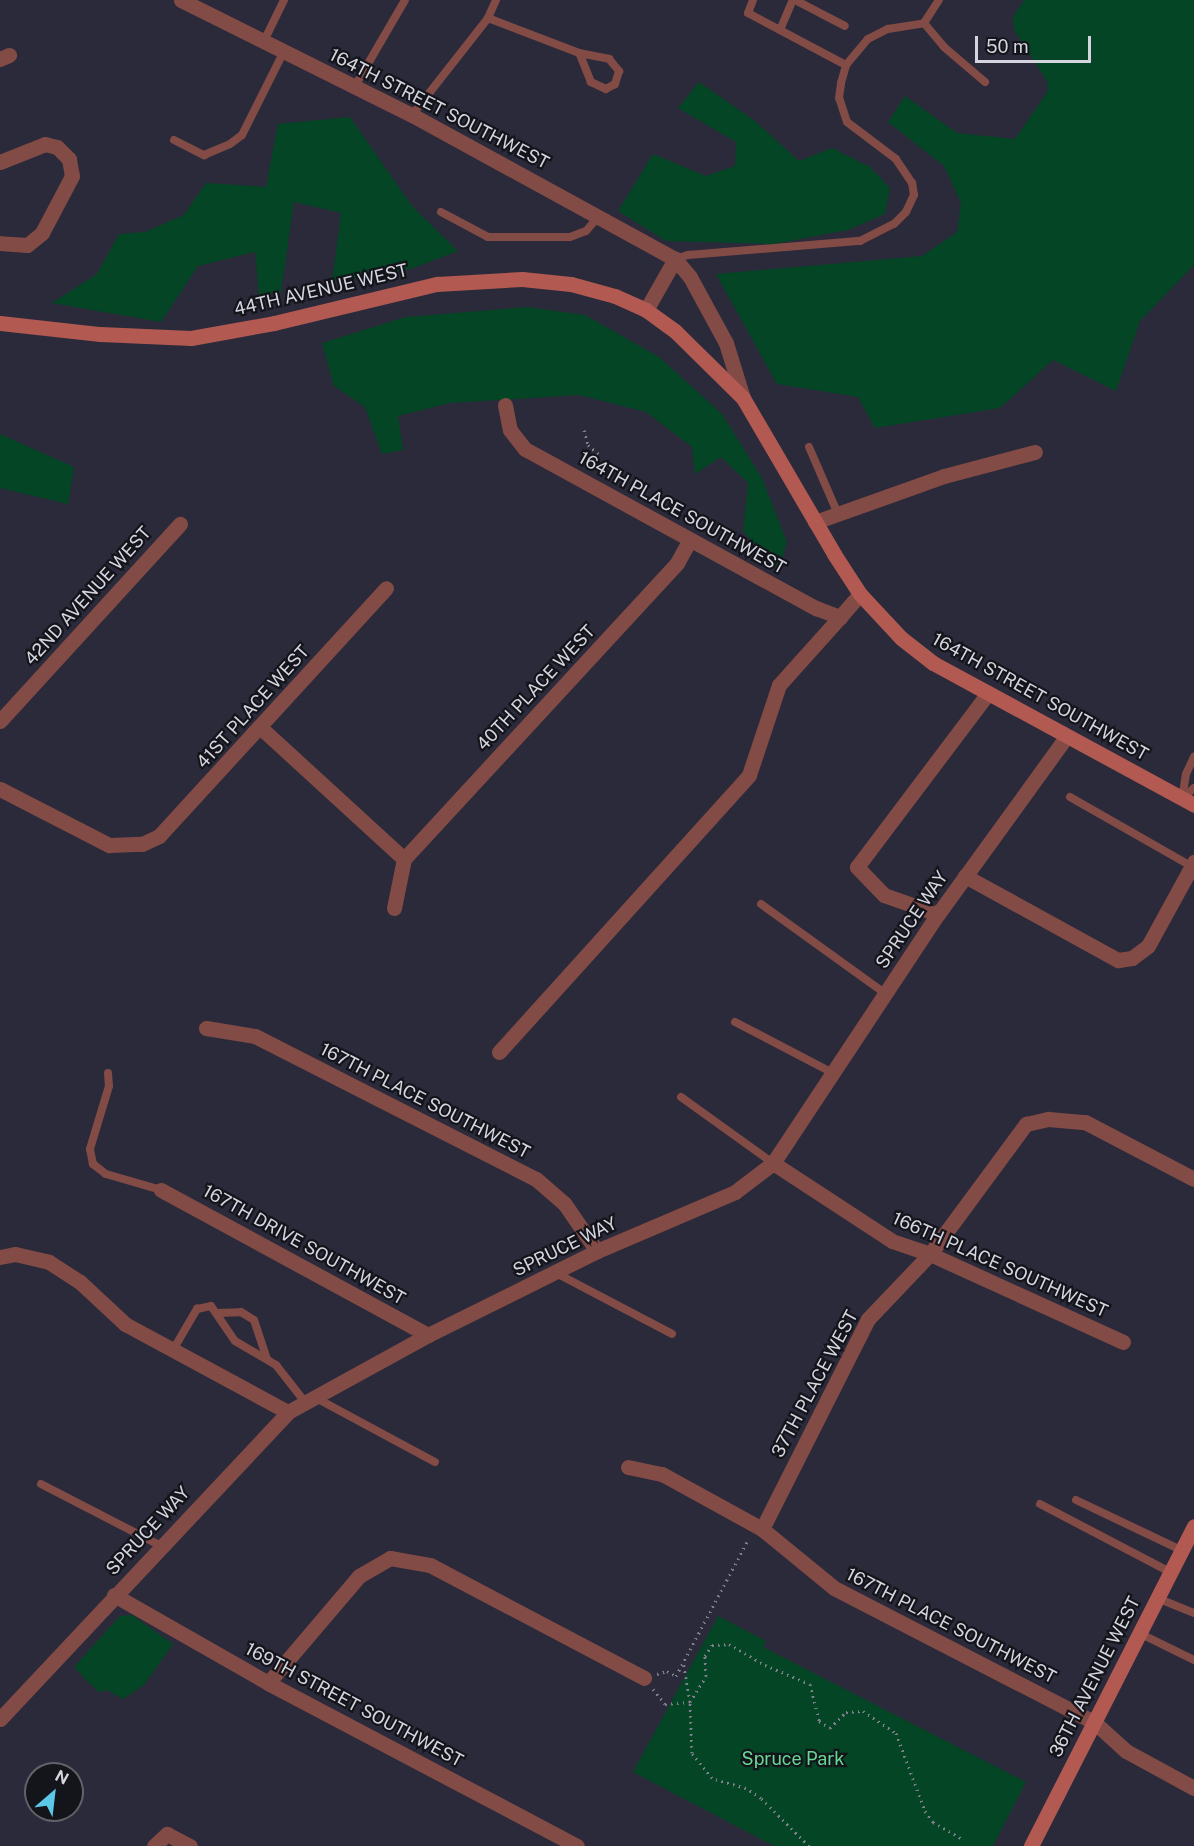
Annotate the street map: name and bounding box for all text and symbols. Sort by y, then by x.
scale bar [978,24,1094,62]
text: 50 m [986,36,1029,57]
street label: 164TH STREET SOUTHWEST [326,44,552,174]
street label: 44TH AVENUE WEST [232,259,410,321]
street label: 164TH PLACE SOUTHWEST [575,447,789,579]
street label: 42ND AVENUE WEST [20,522,156,670]
street label: 40TH PLACE WEST [472,621,600,755]
street label: 164TH STREET SOUTHWEST [928,629,1152,765]
street label: 41ST PLACE WEST [192,641,314,773]
street label: SPRUCE WAY [871,867,953,973]
street label: 167TH PLACE SOUTHWEST [316,1039,534,1163]
street label: 167TH DRIVE SOUTHWEST [199,1180,409,1310]
street label: 166TH PLACE SOUTHWEST [889,1208,1111,1322]
street label: SPRUCE WAY [509,1212,621,1282]
street label: 37TH PLACE WEST [767,1307,863,1461]
street label: SPRUCE WAY [101,1482,195,1580]
street label: 167TH PLACE SOUTHWEST [842,1564,1060,1688]
street label: 36TH AVENUE WEST [1045,1593,1145,1761]
street label: 169TH STREET SOUTHWEST [241,1638,467,1772]
park label: Spruce Park [742,1748,844,1770]
north arrow [24,1762,84,1822]
text: N [52,1766,72,1789]

